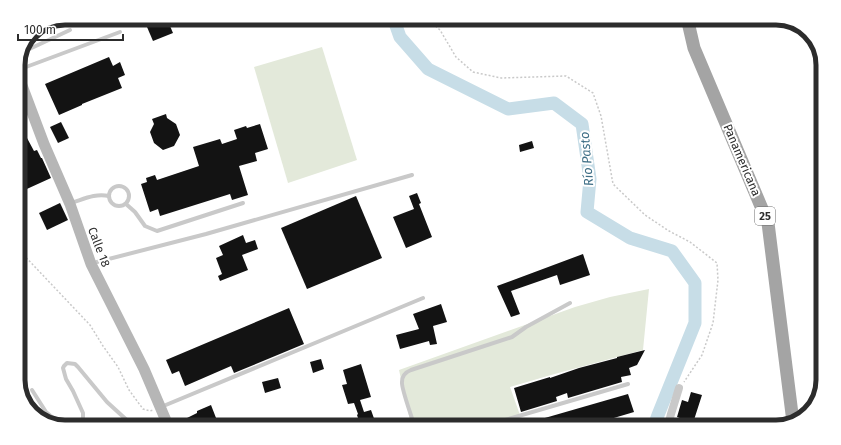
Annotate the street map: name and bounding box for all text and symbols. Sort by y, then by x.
scale bar [18,16,123,42]
text: 100 m [24,23,56,37]
street label: Panamericana [721,122,763,198]
water label: Río Pasto [577,131,596,187]
road number: 25 [755,207,775,225]
street label: Calle 18 [85,225,113,269]

